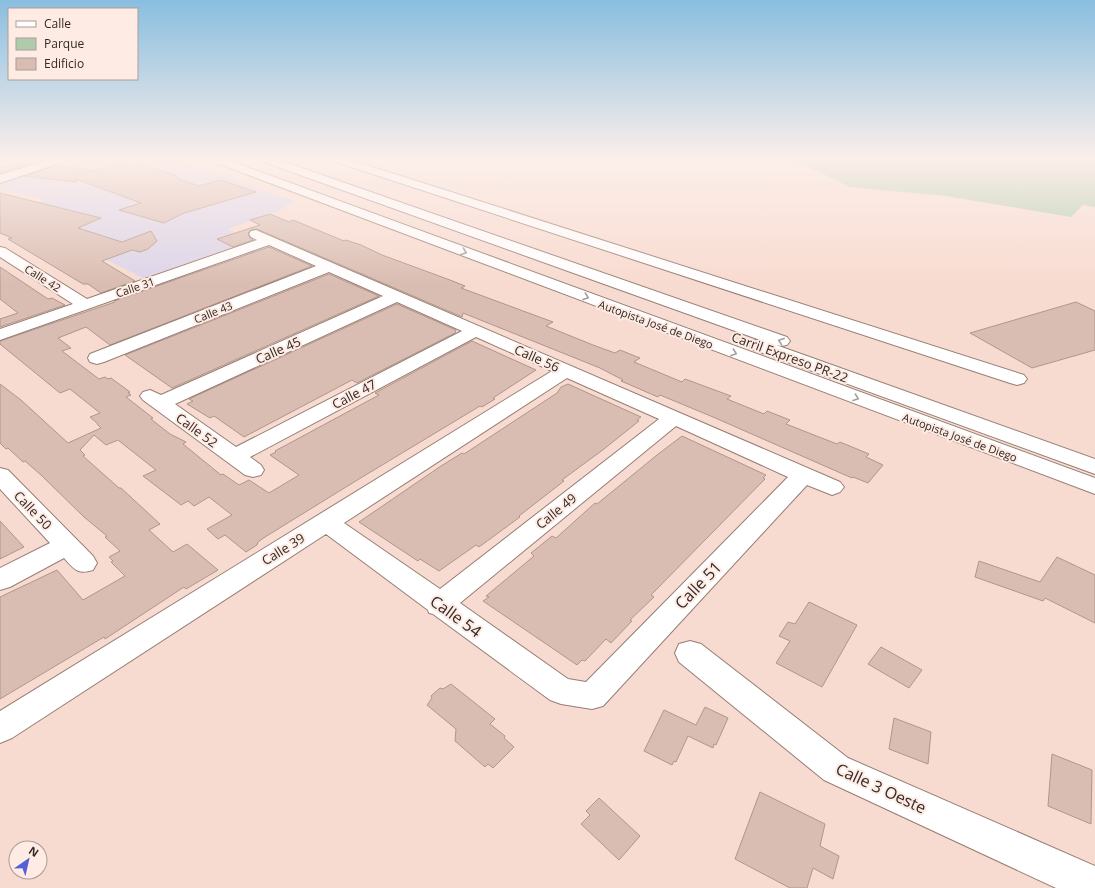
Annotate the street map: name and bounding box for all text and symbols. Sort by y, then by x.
legend [8,8,138,80]
text: Calle [44,15,71,32]
text: Parque [44,35,84,52]
text: Edificio [44,55,84,72]
one-way arrow [461,247,468,255]
street label: Calle 42 [22,261,64,295]
street label: Calle 31 [114,273,156,301]
one-way arrow [583,293,590,301]
street label: Autopista José de Diego [597,296,716,352]
street label: Calle 43 [192,298,234,326]
street label: Carril Expreso PR-22 [729,328,851,386]
street label: Calle 45 [253,332,303,368]
one-way arrow [777,337,784,345]
street label: Calle 56 [512,340,562,376]
one-way arrow [731,348,738,356]
street label: Calle 47 [329,375,379,413]
one-way arrow [852,394,859,402]
street label: Calle 52 [172,409,222,451]
street label: Autopista José de Diego [901,409,1020,465]
street label: Calle 50 [10,487,56,533]
street label: Calle 49 [532,489,580,533]
street label: Calle 39 [258,529,308,569]
street label: Calle 51 [670,556,726,614]
street label: Calle 54 [426,590,486,642]
street label: Calle 3 Oeste [832,757,930,819]
north arrow [8,840,48,880]
text: N [26,843,42,860]

